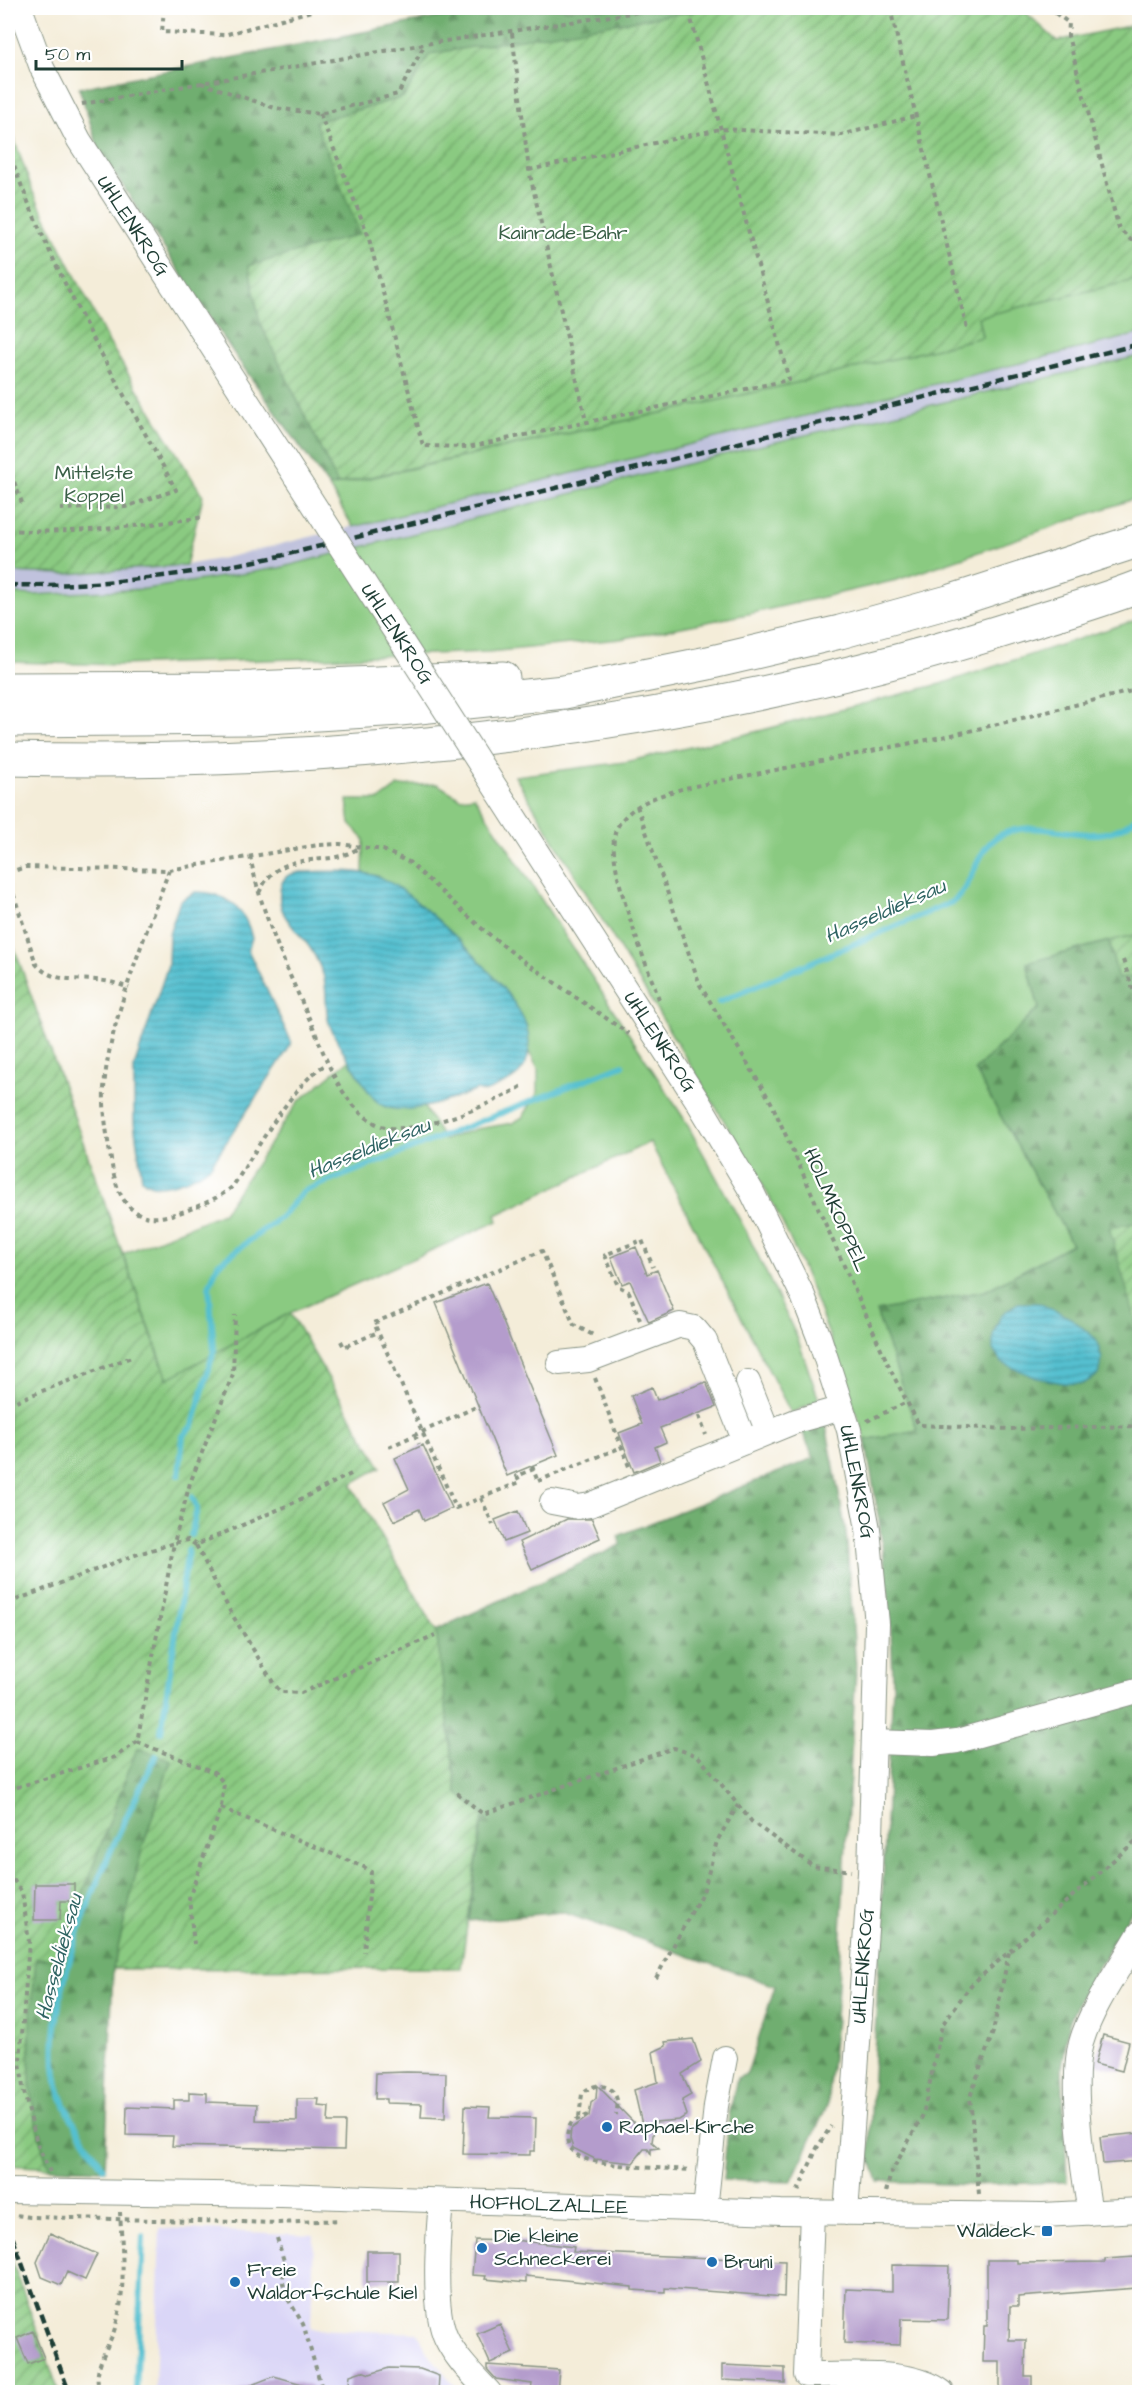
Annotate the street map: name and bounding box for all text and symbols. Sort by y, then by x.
scale bar [36,33,182,71]
text: 50 m [45,42,90,67]
street label: UHLENKROG [90,170,176,282]
park label: Kainrade-Bahr [498,219,628,247]
park label: Mittelste Koppel [55,459,134,510]
street label: UHLENKROG [354,578,440,690]
water label: Hasseldieksau [820,871,951,951]
street label: UHLENKROG [617,986,703,1098]
water label: Hasseldieksau [304,1110,436,1186]
street label: HOLMKOPPEL [796,1144,876,1276]
street label: UHLENKROG [832,1423,882,1541]
water label: Hasseldieksau [28,1890,90,2023]
street label: UHLENKROG [845,1907,881,2024]
place label: Raphael-Kirche [619,2113,755,2141]
marker: Raphael-Kirche [600,2120,614,2134]
street label: HOFHOLZALLEE [469,2188,629,2222]
place label: Waldeck [957,2217,1035,2245]
place label: Die kleine Schneckerei [494,2222,611,2273]
marker: Waldeck [1040,2224,1054,2238]
marker: Die kleine Schneckerei [475,2241,489,2255]
place label: Bruni [724,2248,772,2276]
marker: Bruni [705,2255,719,2269]
place label: Freie Waldorfschule Kiel [247,2256,417,2307]
marker: Freie Waldorfschule Kiel [228,2275,242,2289]

